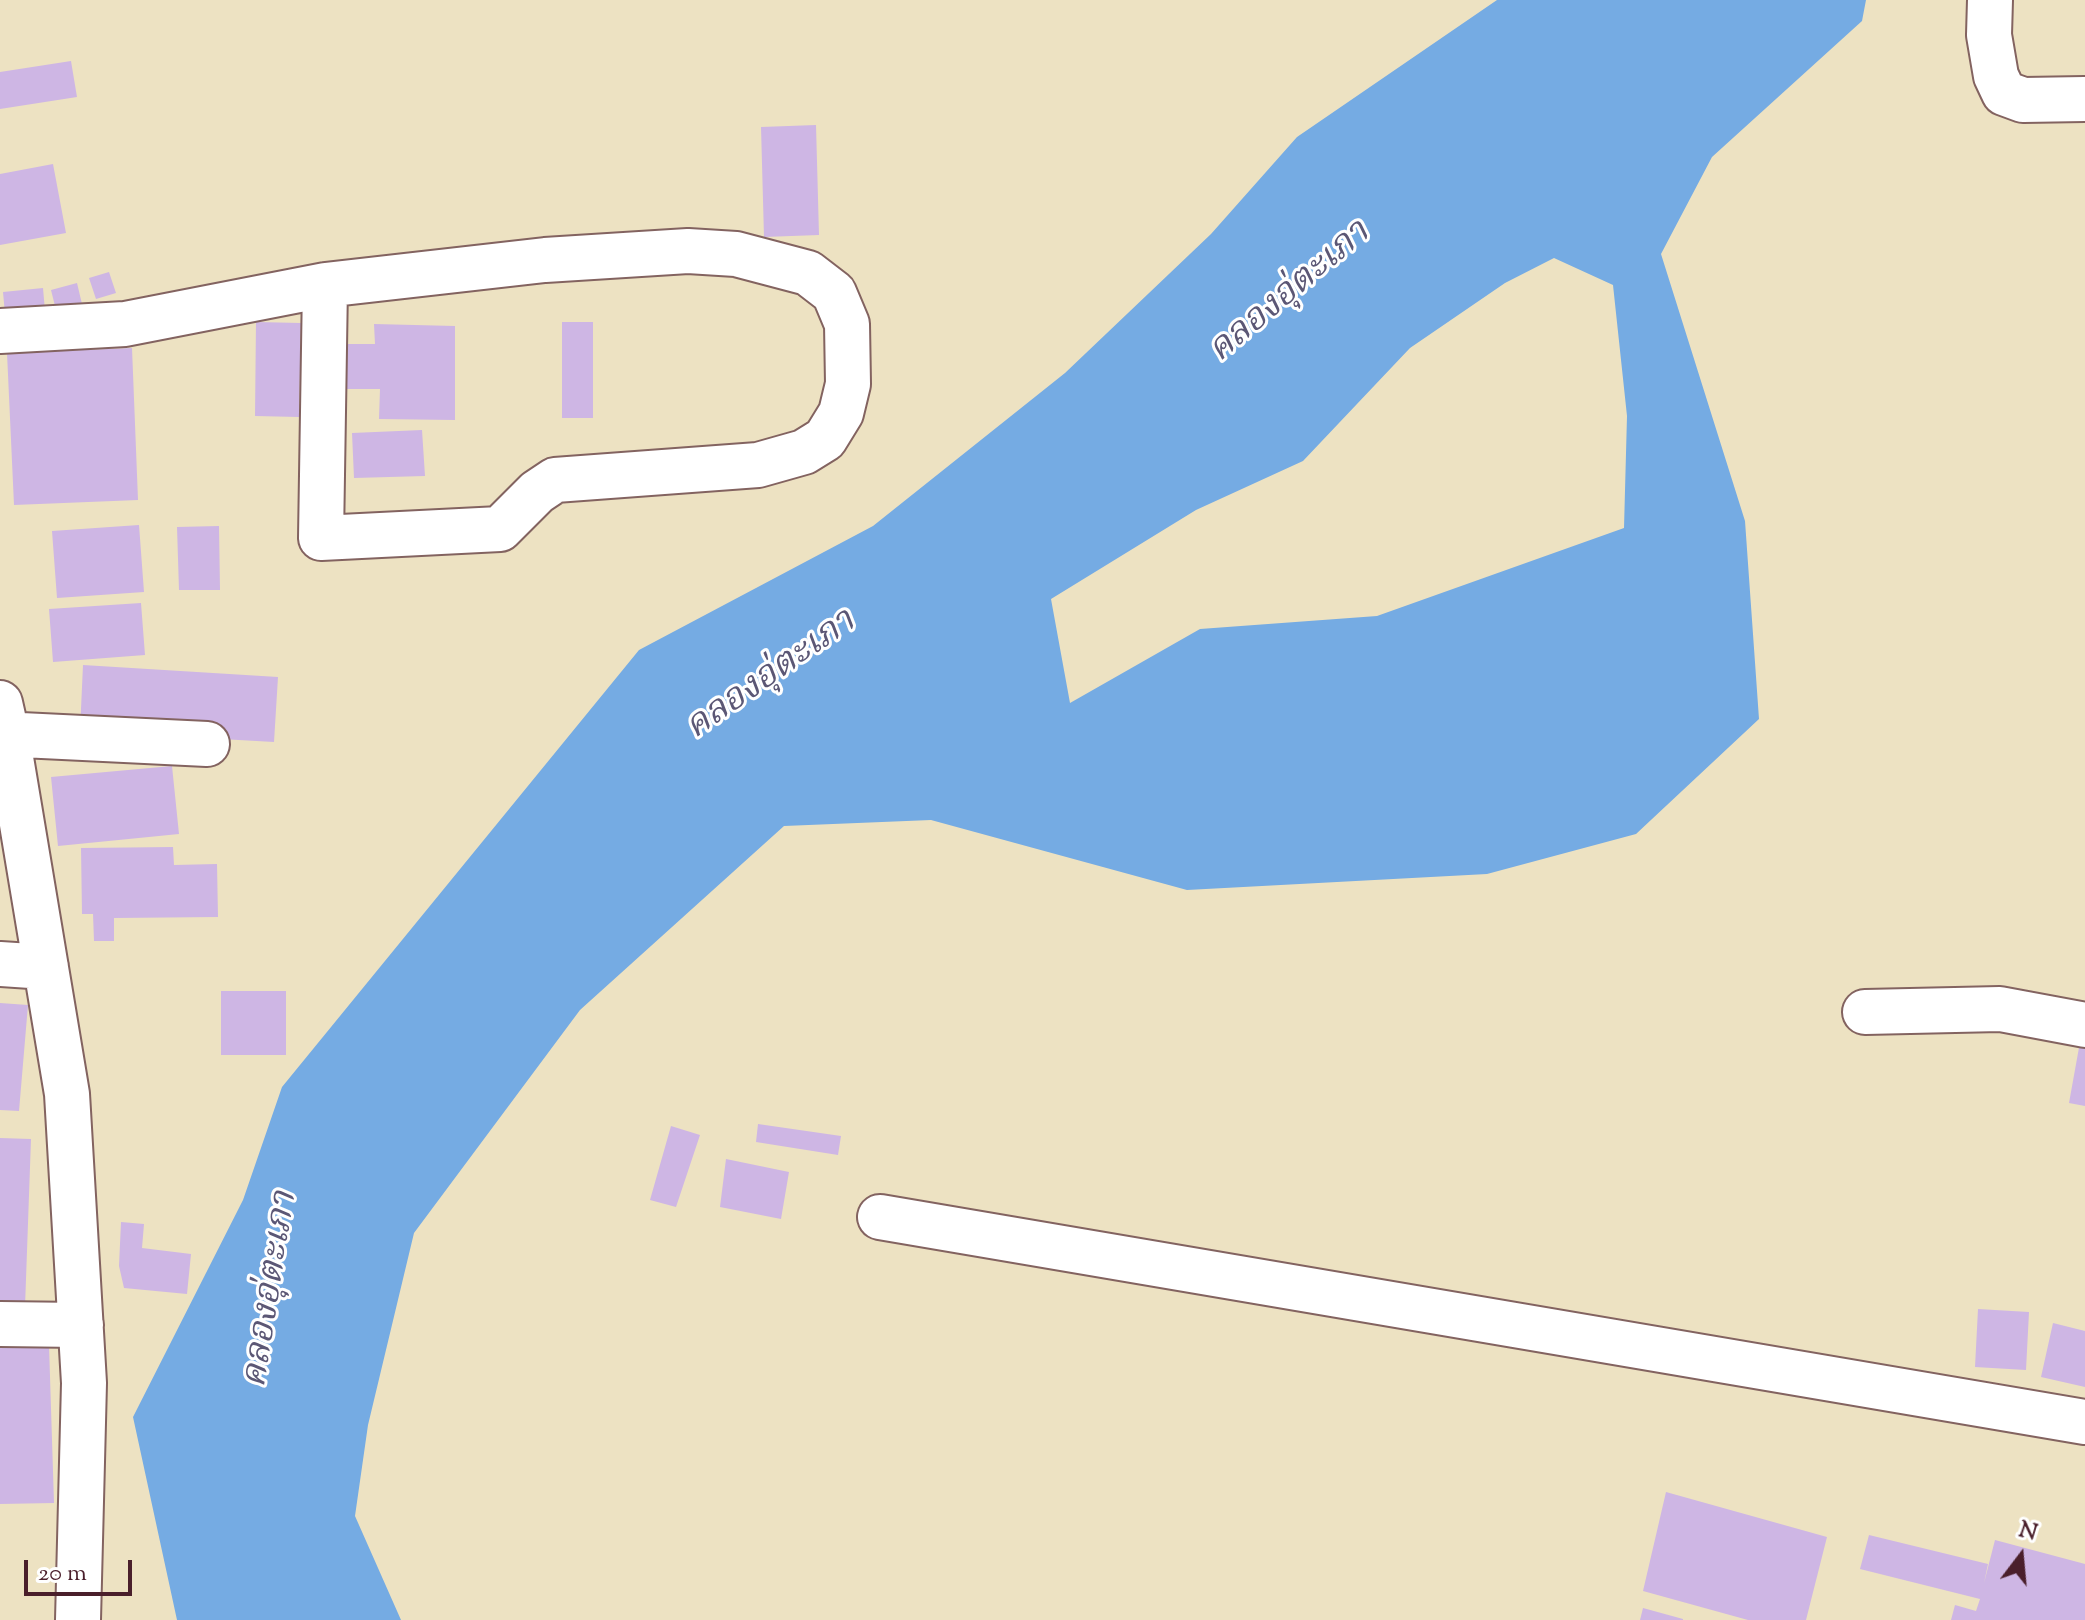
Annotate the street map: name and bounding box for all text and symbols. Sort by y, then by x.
water label: คลองอุ่ตะเภา [1201,214,1381,374]
water label: คลองอุ่ตะเภา [679,603,865,751]
water label: คลองอุ่ตะเภา [236,1189,310,1391]
text: N [2015,1515,2040,1551]
north arrow [1981,1516,2061,1596]
scale bar [28,1544,136,1594]
text: 20 m [38,1557,87,1591]

